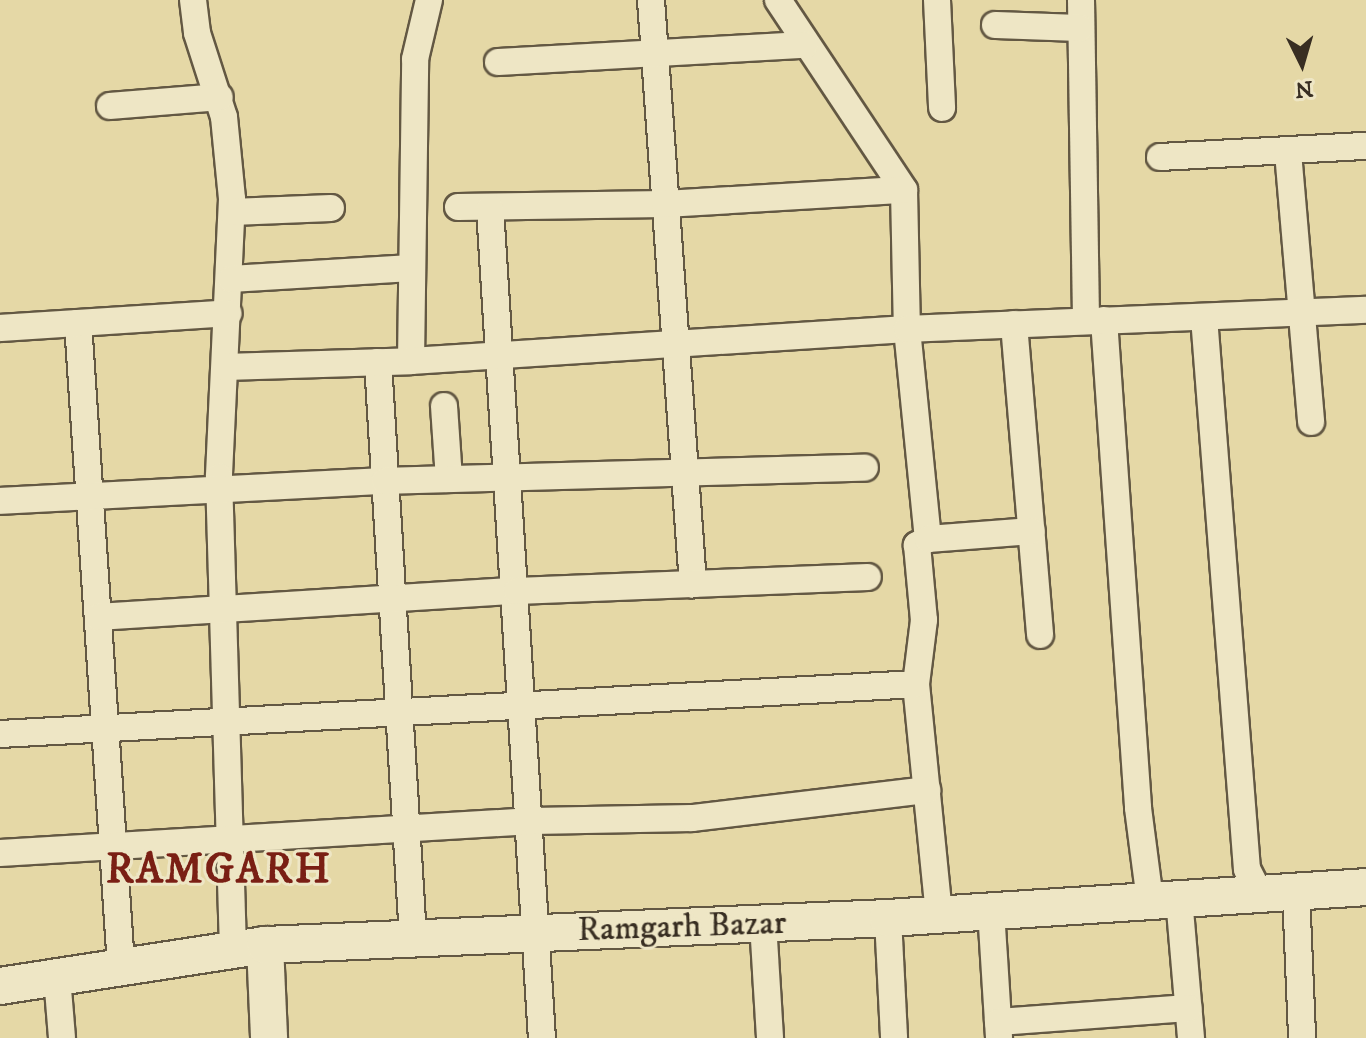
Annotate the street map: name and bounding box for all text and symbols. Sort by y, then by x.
north arrow [1262,24,1342,104]
text: N [1294,74,1314,103]
district label: RAMGARH [106,845,332,895]
street label: Ramgarh Bazar [577,903,787,951]

